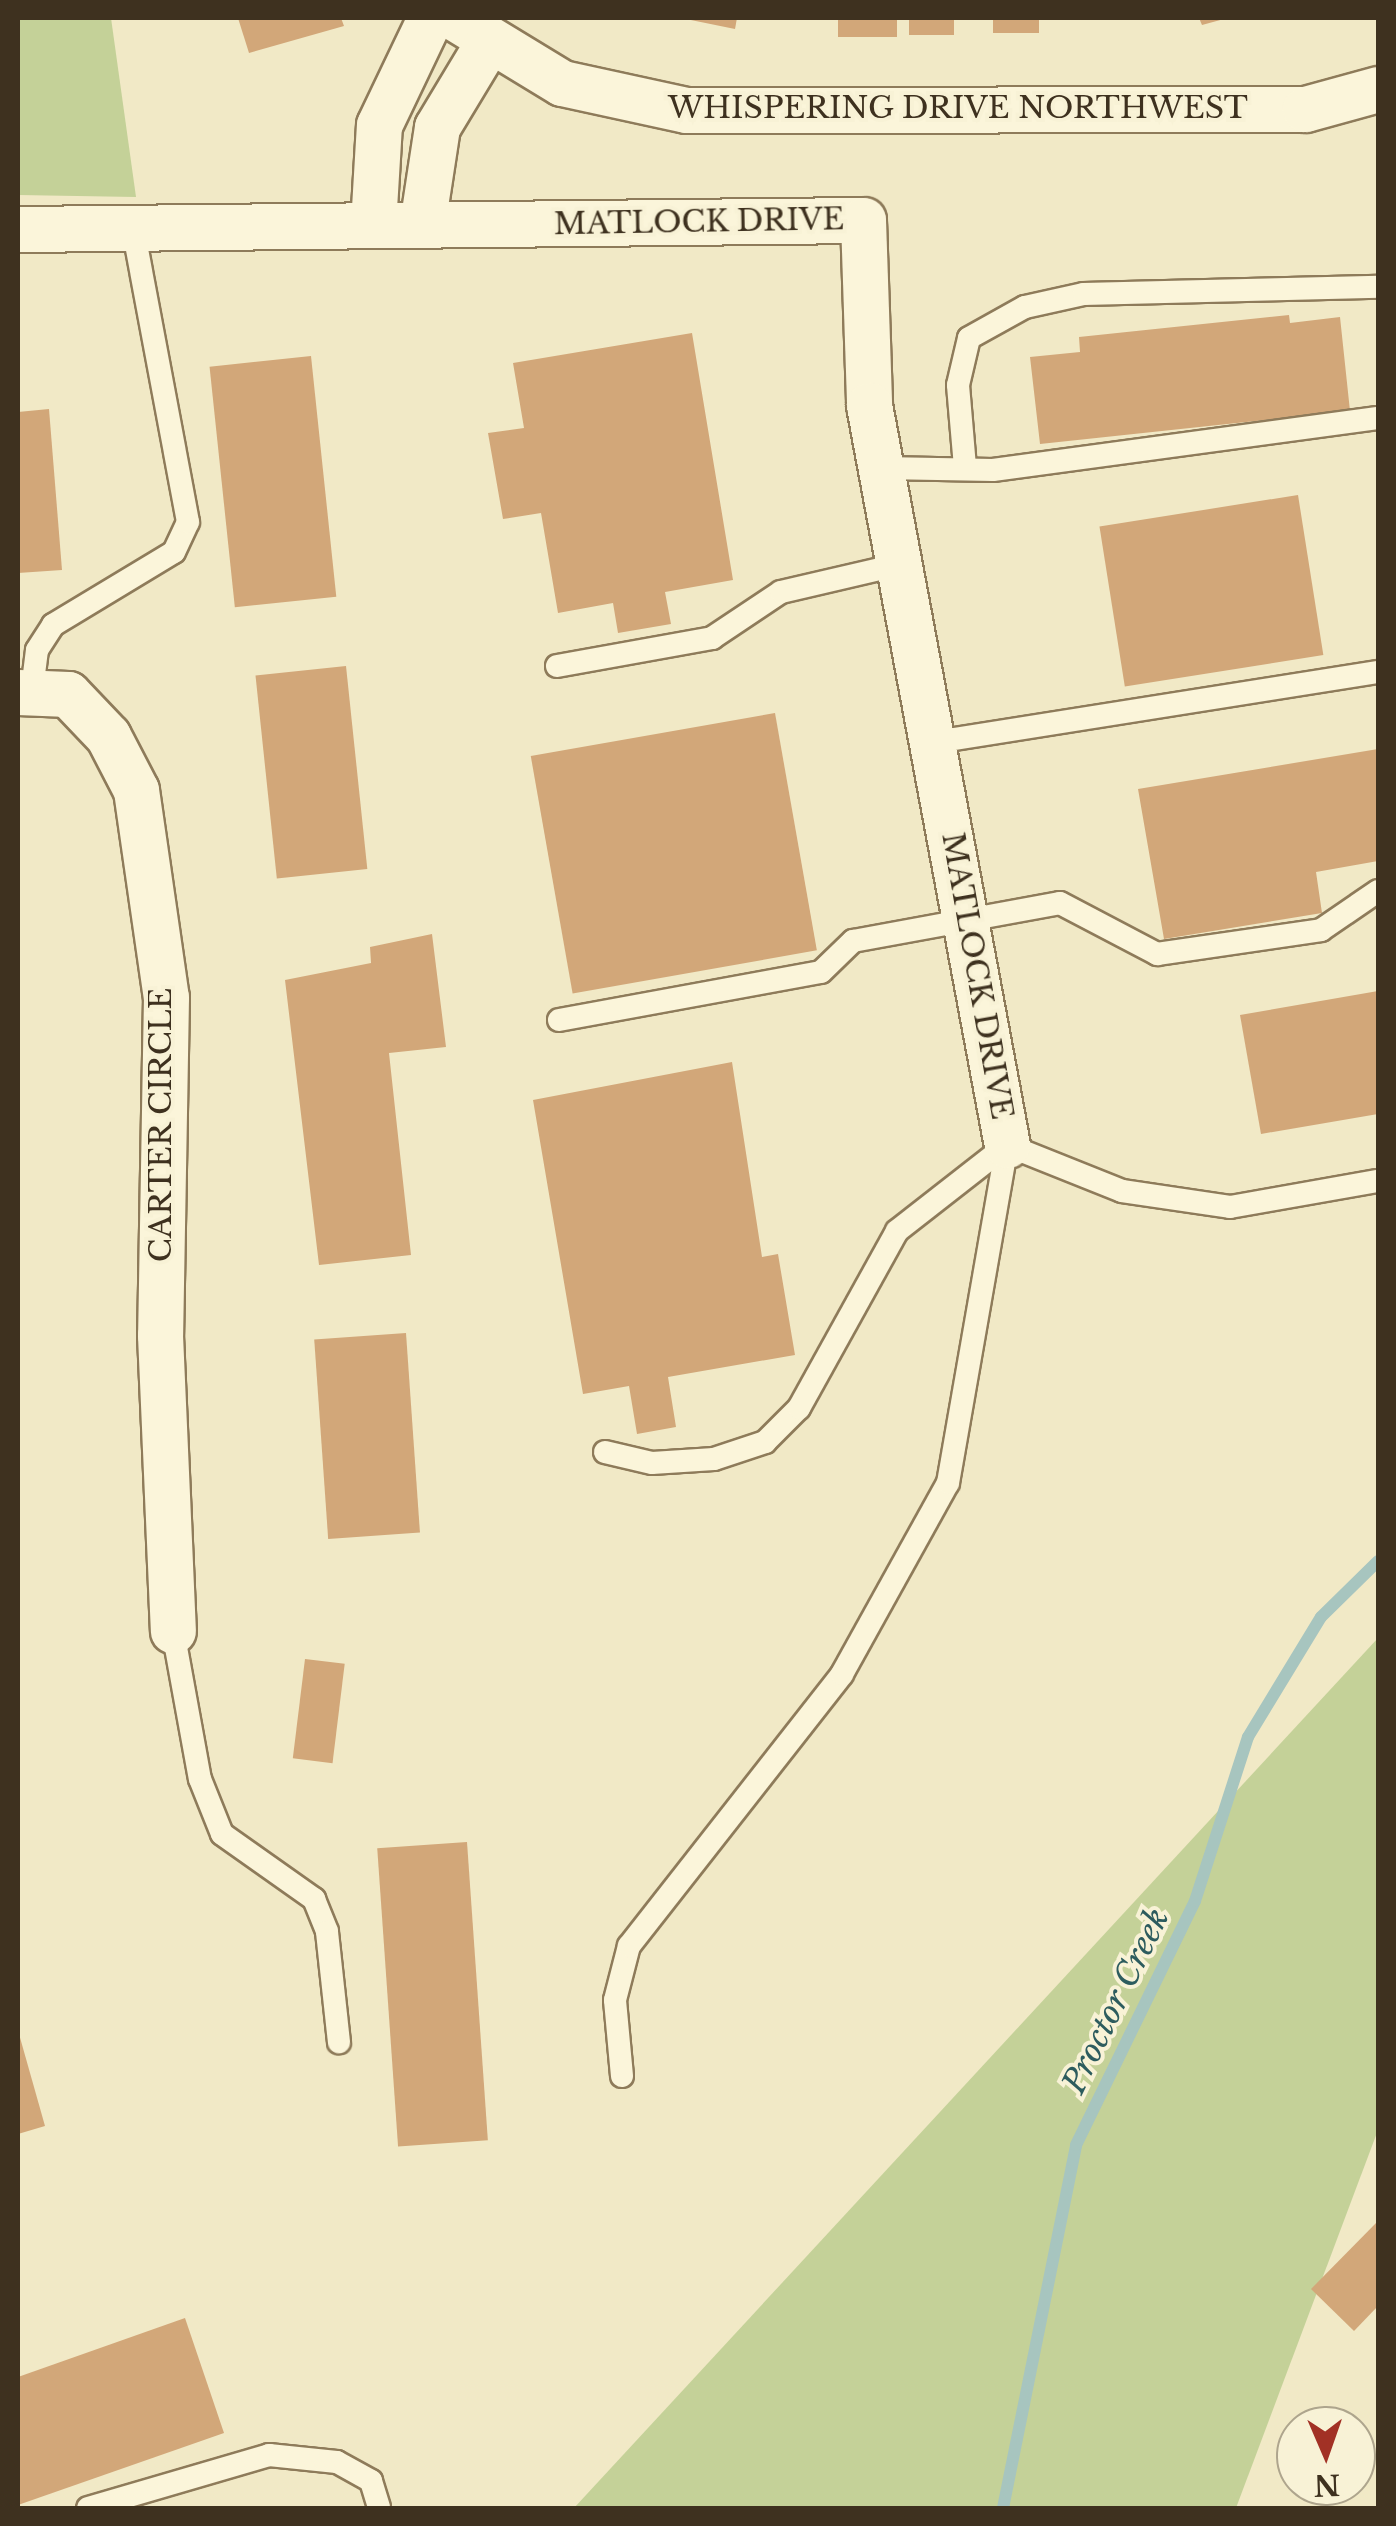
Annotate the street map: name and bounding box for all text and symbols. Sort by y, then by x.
street label: WHISPERING DRIVE NORTHWEST [668,90,1248,126]
street label: MATLOCK DRIVE [553,201,845,243]
street label: MATLOCK DRIVE [934,829,1020,1123]
street label: CARTER CIRCLE [143,987,179,1263]
water label: Proctor Creek [1055,1902,1177,2100]
north arrow [1276,2406,1376,2506]
text: N [1313,2467,1341,2502]

